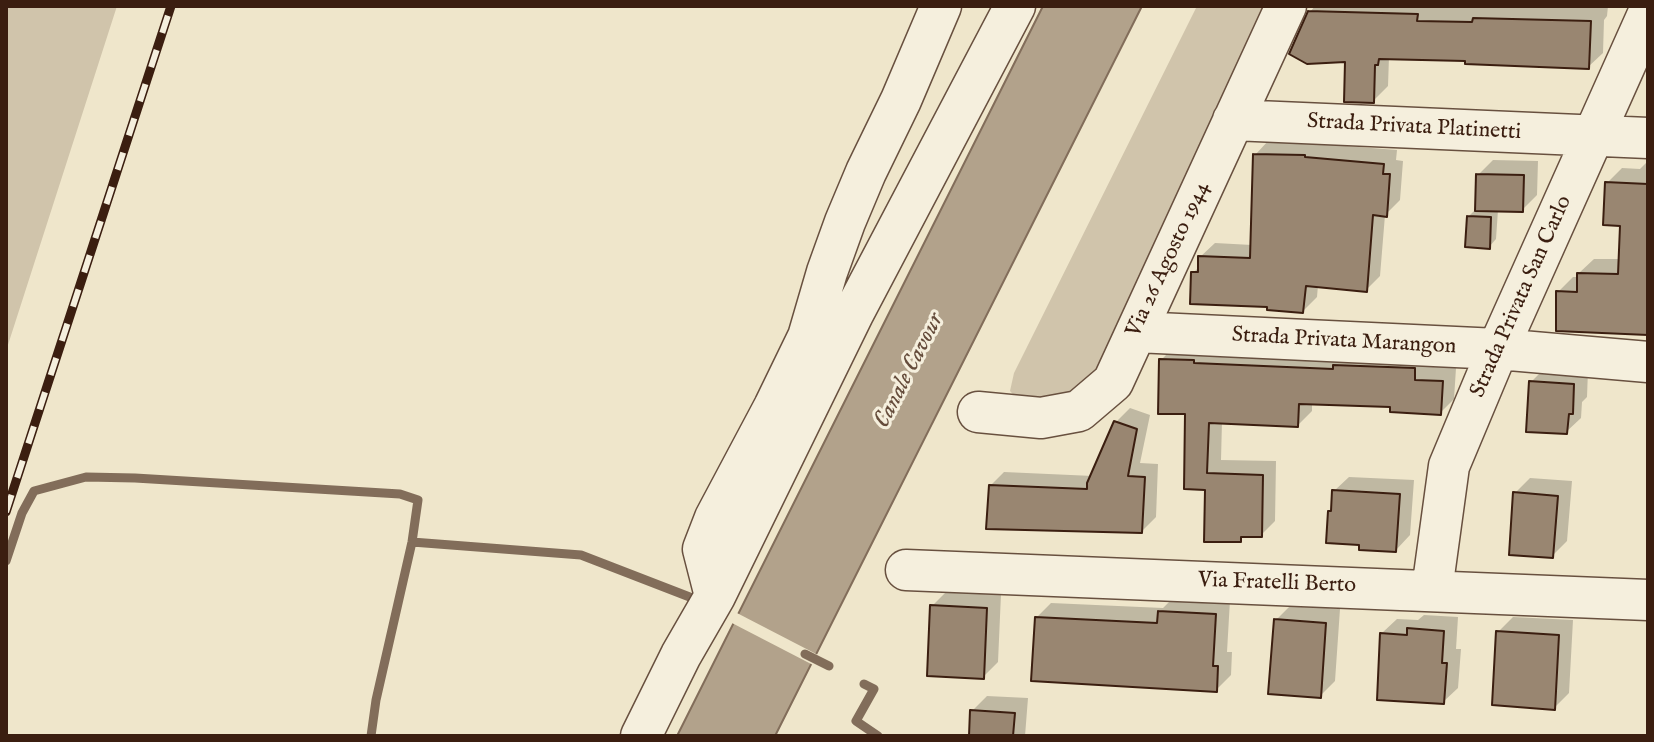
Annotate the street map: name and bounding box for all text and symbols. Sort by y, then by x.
street label: Strada Privata Platinetti [1306,109,1522,147]
street label: Via 26 Agosto 1944 [1121,178,1217,342]
street label: Strada Privata San Carlo [1466,192,1578,402]
water label: Canale Cavour [869,309,951,433]
street label: Strada Privata Marangon [1231,323,1457,361]
street label: Via Fratelli Berto [1197,568,1357,600]

